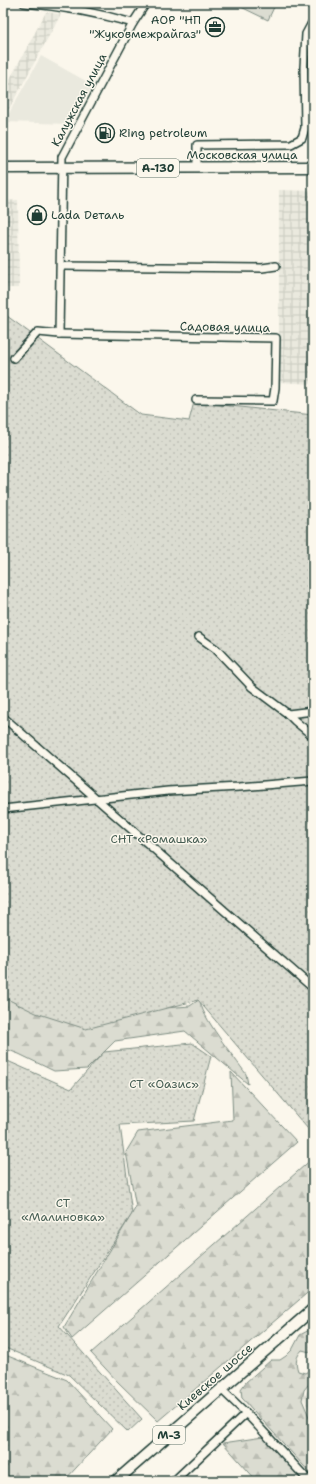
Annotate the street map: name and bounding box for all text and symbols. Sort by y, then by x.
place label: АОР "НП "Жуковмежрайгаз" [89,12,201,42]
office icon: АОР "НП "Жуковмежрайгаз" [204,16,226,38]
street label: Калужская улица [48,50,111,149]
fuel station icon: Ring petroleum [94,122,116,144]
place label: Ring petroleum [119,125,207,141]
street label: Московская улица [187,147,298,163]
road number: А-130 [137,159,179,177]
shop icon: Lada Dеталь [26,204,48,226]
place label: Lada Dеталь [51,207,124,223]
street label: Садовая улица [180,318,271,336]
park label: СНТ «Ромашка» [111,831,208,847]
park label: СТ «Оазис» [129,1076,199,1092]
park label: СТ «Малиновка» [21,1195,105,1225]
street label: Киевское шоссе [174,1340,256,1414]
road number: М-3 [153,1426,185,1444]

